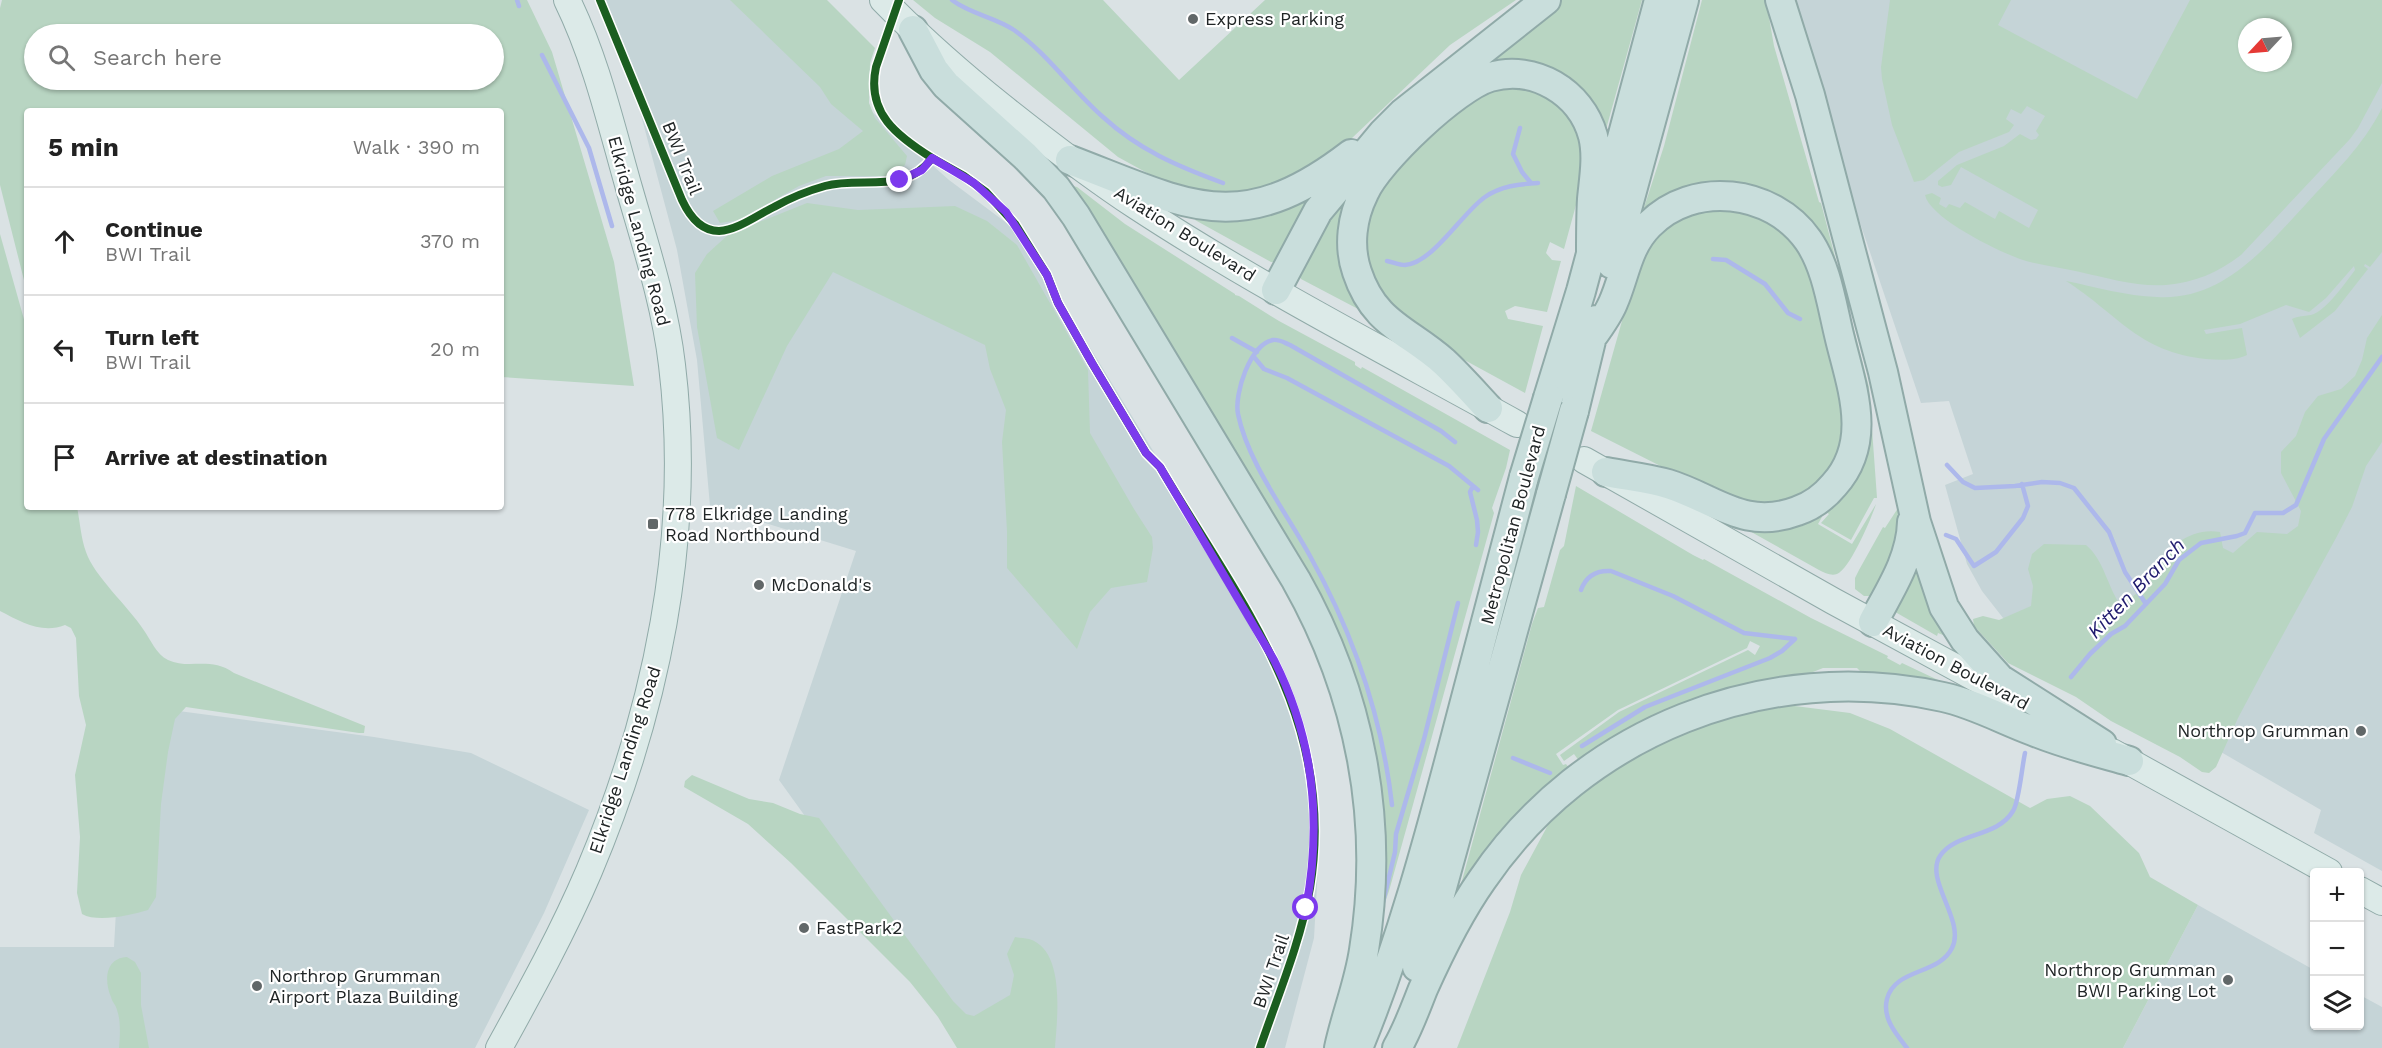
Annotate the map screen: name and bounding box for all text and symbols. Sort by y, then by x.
place label: Express Parking [1205,8,1345,29]
marker: Express Parking [1186,12,1200,26]
north arrow [2238,18,2292,72]
search box [24,24,504,90]
icon: search [45,41,78,74]
text: Search here [93,45,222,70]
street label: BWI Trail [658,118,707,198]
text: 5 min [48,132,119,162]
street label: Elkridge Landing Road [604,134,675,328]
text: Walk · 390 m [353,135,480,159]
route end [886,166,912,192]
street label: Aviation Boulevard [1111,182,1260,286]
text: Continue [105,217,203,242]
icon: ahead [48,225,81,258]
text: 370 m [420,229,480,253]
text: BWI Trail [105,242,191,266]
text: Turn left [105,325,199,350]
icon: left [48,333,81,366]
text: 20 m [430,337,480,361]
text: BWI Trail [105,350,191,374]
street label: Metropolitan Boulevard [1476,423,1549,627]
icon: arrive [48,441,81,474]
text: Arrive at destination [105,445,328,470]
place label: 778 Elkridge Landing Road Northbound [665,503,848,545]
marker: 778 Elkridge Landing Road Northbound [646,517,660,531]
water label: Kitten Branch [2082,533,2190,643]
place label: McDonald's [771,574,872,595]
marker: McDonald's [752,578,766,592]
street label: Aviation Boulevard [1880,619,2033,714]
street label: Elkridge Landing Road [584,664,665,856]
place label: Northrop Grumman [2177,720,2349,741]
marker: Northrop Grumman [2354,724,2368,738]
map controls [2310,868,2364,1030]
button: + [2310,868,2364,922]
route start [1292,894,1318,920]
place label: FastPark2 [816,917,903,938]
marker: FastPark2 [797,921,811,935]
button: − [2310,922,2364,976]
street label: BWI Trail [1248,930,1293,1011]
place label: Northrop Grumman BWI Parking Lot [2044,959,2216,1001]
place label: Northrop Grumman Airport Plaza Building [269,965,458,1007]
marker: Northrop Grumman BWI Parking Lot [2221,973,2235,987]
button: layers [2310,976,2364,1030]
marker: Northrop Grumman Airport Plaza Building [250,979,264,993]

